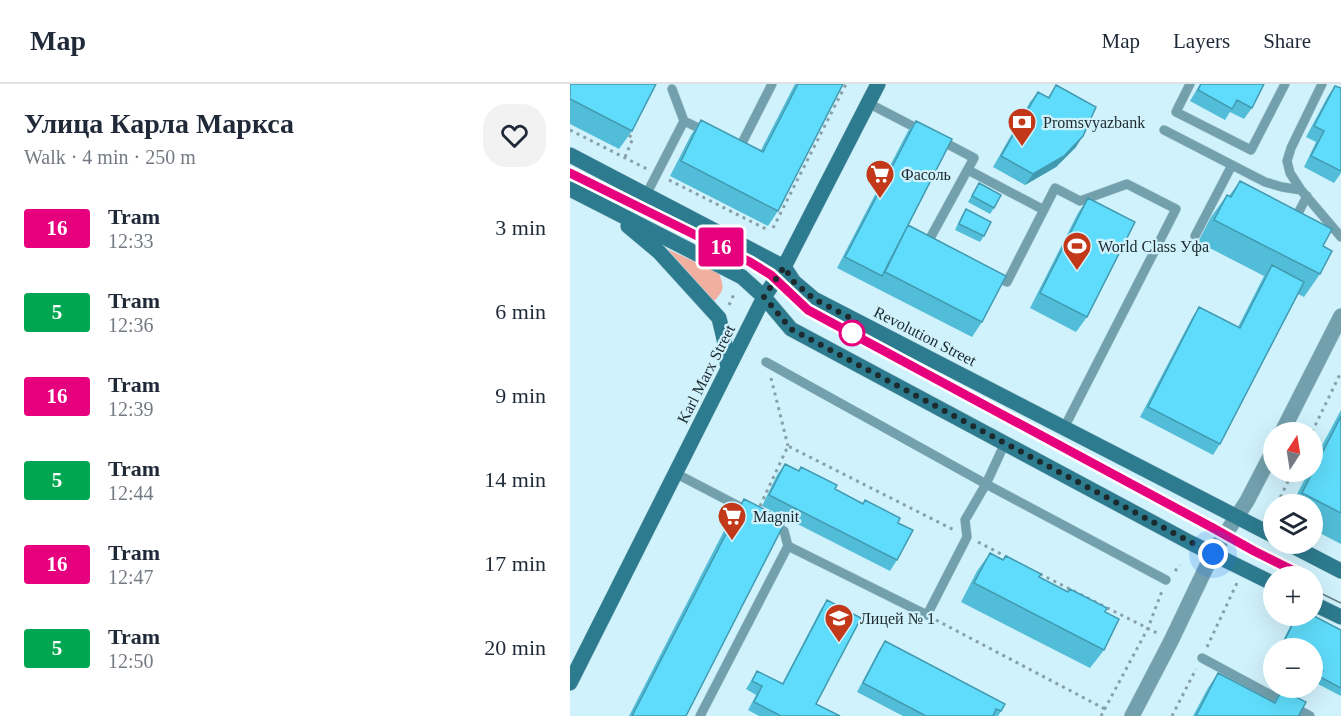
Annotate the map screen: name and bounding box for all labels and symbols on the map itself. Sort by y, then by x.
bank icon: Promsvyazbank [1006,106,1038,148]
place label: Promsvyazbank [1043,114,1145,132]
supermarket icon: Фасоль [864,158,896,200]
place label: Фасоль [901,166,951,183]
line badge: 16 [694,228,748,266]
sports icon: World Class Уфа [1061,230,1093,272]
place label: World Class Уфа [1098,238,1209,256]
street label: Revolution Street [871,303,979,369]
unlabelled marker [839,320,865,346]
street label: Karl Marx Street [674,321,738,426]
north arrow [1263,422,1323,482]
supermarket icon: Magnit [716,500,748,542]
place label: Magnit [753,508,800,526]
your location [1198,539,1228,569]
school or university icon: Лицей № 1 [823,602,855,644]
place label: Лицей № 1 [860,610,935,628]

